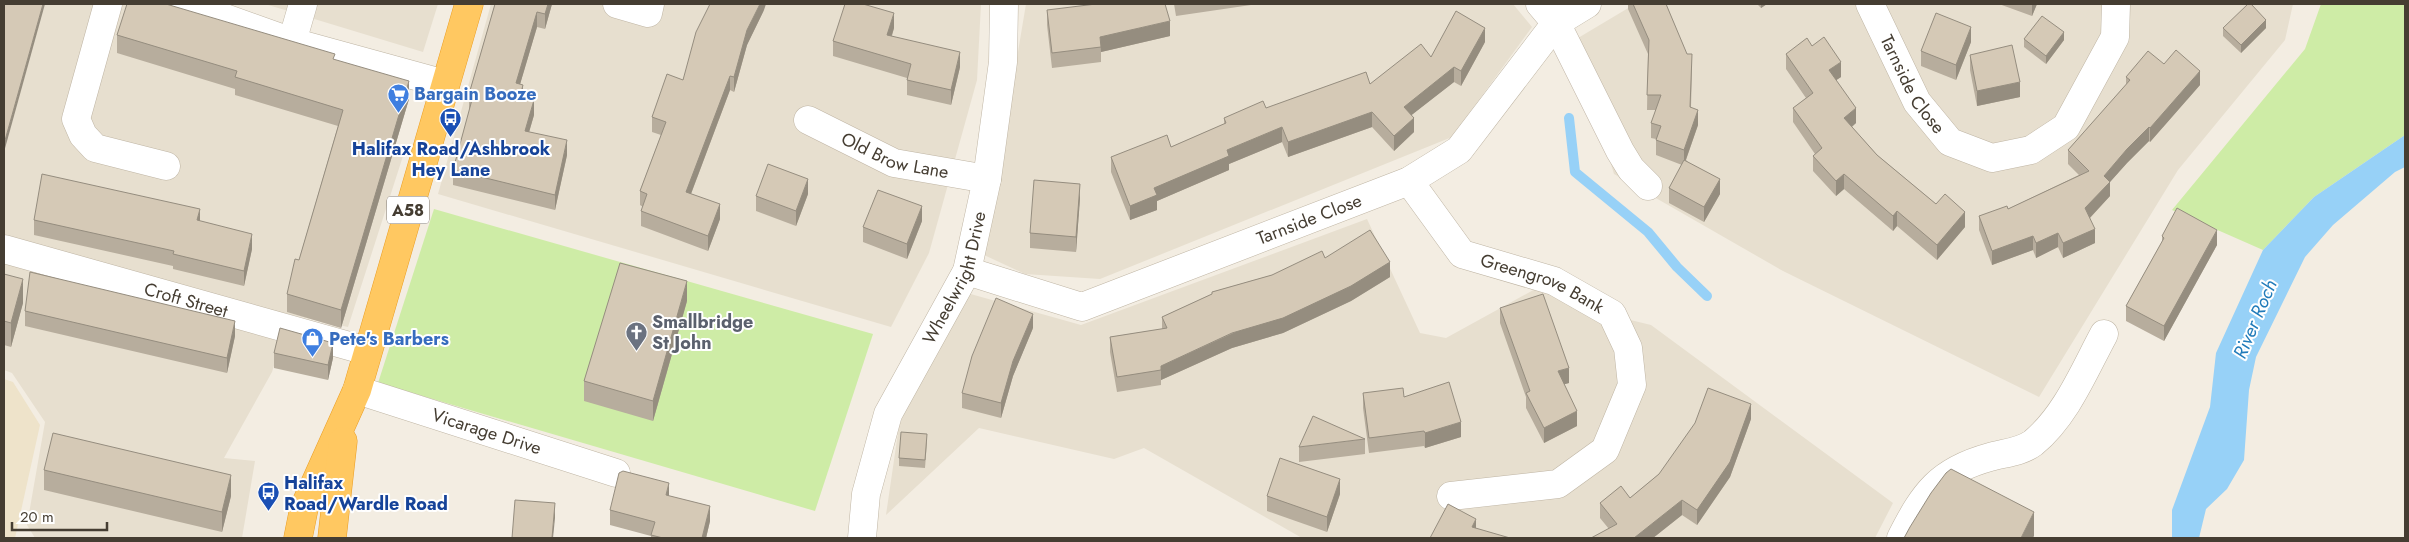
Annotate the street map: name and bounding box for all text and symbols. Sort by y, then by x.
street label: Tarnside Close [1874,31,1951,139]
place label: Bargain Booze [414,81,537,107]
supermarket icon: Bargain Booze [386,82,410,113]
bus stop icon: Halifax Road/Ashbrook Hey Lane [439,107,463,138]
street label: Old Brow Lane [837,126,951,185]
place label: Halifax Road/Ashbrook Hey Lane [352,136,551,183]
street label: Tarnside Close [1253,187,1366,251]
road number: A58 [387,196,429,224]
street label: Wheelwright Drive [916,209,993,349]
street label: Greengrove Bank [1477,247,1609,320]
water label: River Roch [2226,275,2284,363]
street label: Croft Street [141,276,231,324]
place label: Smallbridge St John [652,309,753,356]
church icon: Smallbridge St John [624,320,648,351]
place label: Pete's Barbers [329,326,449,352]
shop icon: Pete's Barbers [301,327,325,358]
street label: Vicarage Drive [428,402,545,461]
place label: Halifax Road/Wardle Road [284,470,448,517]
bus stop icon: Halifax Road/Wardle Road [256,481,280,512]
scale bar [12,500,108,532]
text: 20 m [20,506,54,528]

